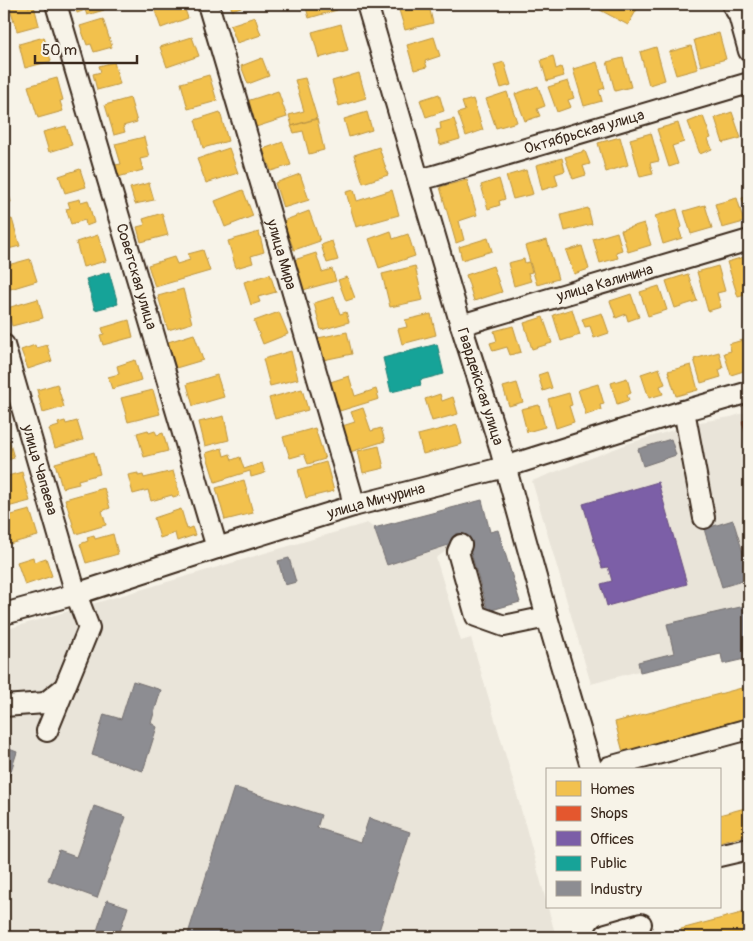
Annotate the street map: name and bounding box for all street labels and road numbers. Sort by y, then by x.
street label: Октябрьская улица [522,105,647,159]
street label: улица Мира [262,216,301,292]
street label: Советская улица [111,221,161,332]
street label: улица Калинина [554,260,655,306]
street label: Гвардейская улица [452,325,508,448]
street label: улица Чапаева [17,422,62,517]
street label: улица Мичурина [324,479,427,524]

